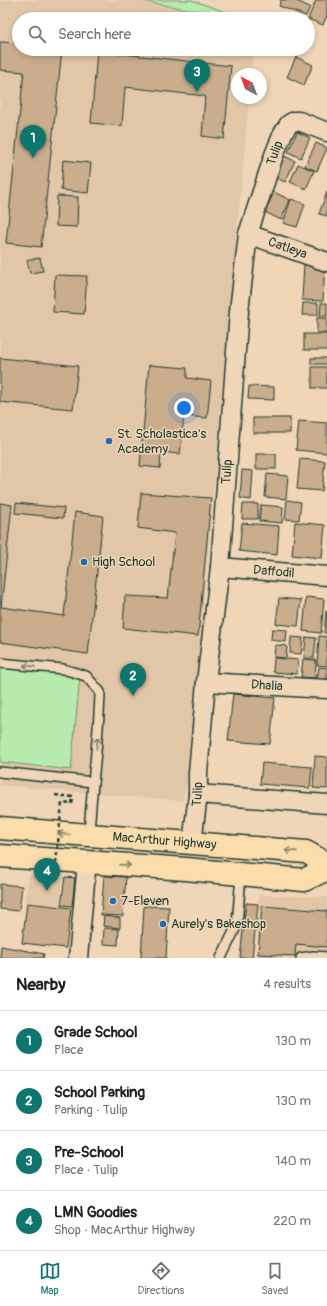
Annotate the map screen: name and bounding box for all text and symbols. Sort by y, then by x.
search box [12,12,315,56]
icon: search [26,23,48,45]
text: Search here [58,25,131,44]
pin: 3 [184,59,210,92]
north arrow [231,68,267,104]
pin: 1 [20,125,46,158]
street label: Tulip [263,139,287,167]
street label: Catleya [266,234,309,262]
your location [174,398,194,418]
place label: St. Scholastica's Academy [117,426,206,457]
marker: St. Scholastica's Academy [104,436,114,446]
street label: Tulip [218,459,236,485]
place label: High School [92,554,155,570]
marker: High School [79,557,89,567]
street label: Daffodil [252,562,295,581]
one-way arrow [23,662,36,670]
pin: 2 [120,663,146,696]
street label: Dhalia [251,677,283,694]
one-way arrow [93,737,101,750]
street label: Tulip [189,782,206,808]
street label: MacArthur Highway [112,829,218,853]
one-way arrow [58,830,71,837]
one-way arrow [285,848,298,855]
pin: 4 [34,858,60,891]
one-way arrow [118,861,131,869]
place label: 7-Eleven [121,893,169,909]
marker: 7-Eleven [108,896,118,906]
place label: Aurely's Bakeshop [171,916,266,932]
marker: Aurely's Bakeshop [158,919,168,929]
text: Nearby [16,974,65,995]
text: 4 results [264,976,311,992]
text: Grade School [54,1023,138,1042]
text: 1 [26,1033,32,1049]
text: 130 m [275,1033,311,1049]
text: Place [54,1042,83,1058]
text: School Parking [54,1083,145,1102]
text: 2 [25,1093,33,1109]
text: 130 m [275,1093,311,1109]
text: Parking · Tulip [54,1102,128,1118]
text: Pre-School [54,1143,124,1162]
text: 3 [25,1153,33,1169]
text: 140 m [275,1153,311,1169]
text: Place · Tulip [54,1162,118,1178]
text: LMN Goodies [54,1203,137,1222]
text: 4 [25,1213,33,1229]
text: 220 m [273,1213,311,1229]
text: Shop · MacArthur Highway [54,1222,195,1238]
tab: Map [39,1260,61,1297]
tab: Directions [138,1260,184,1297]
tab: Saved [261,1260,288,1297]

